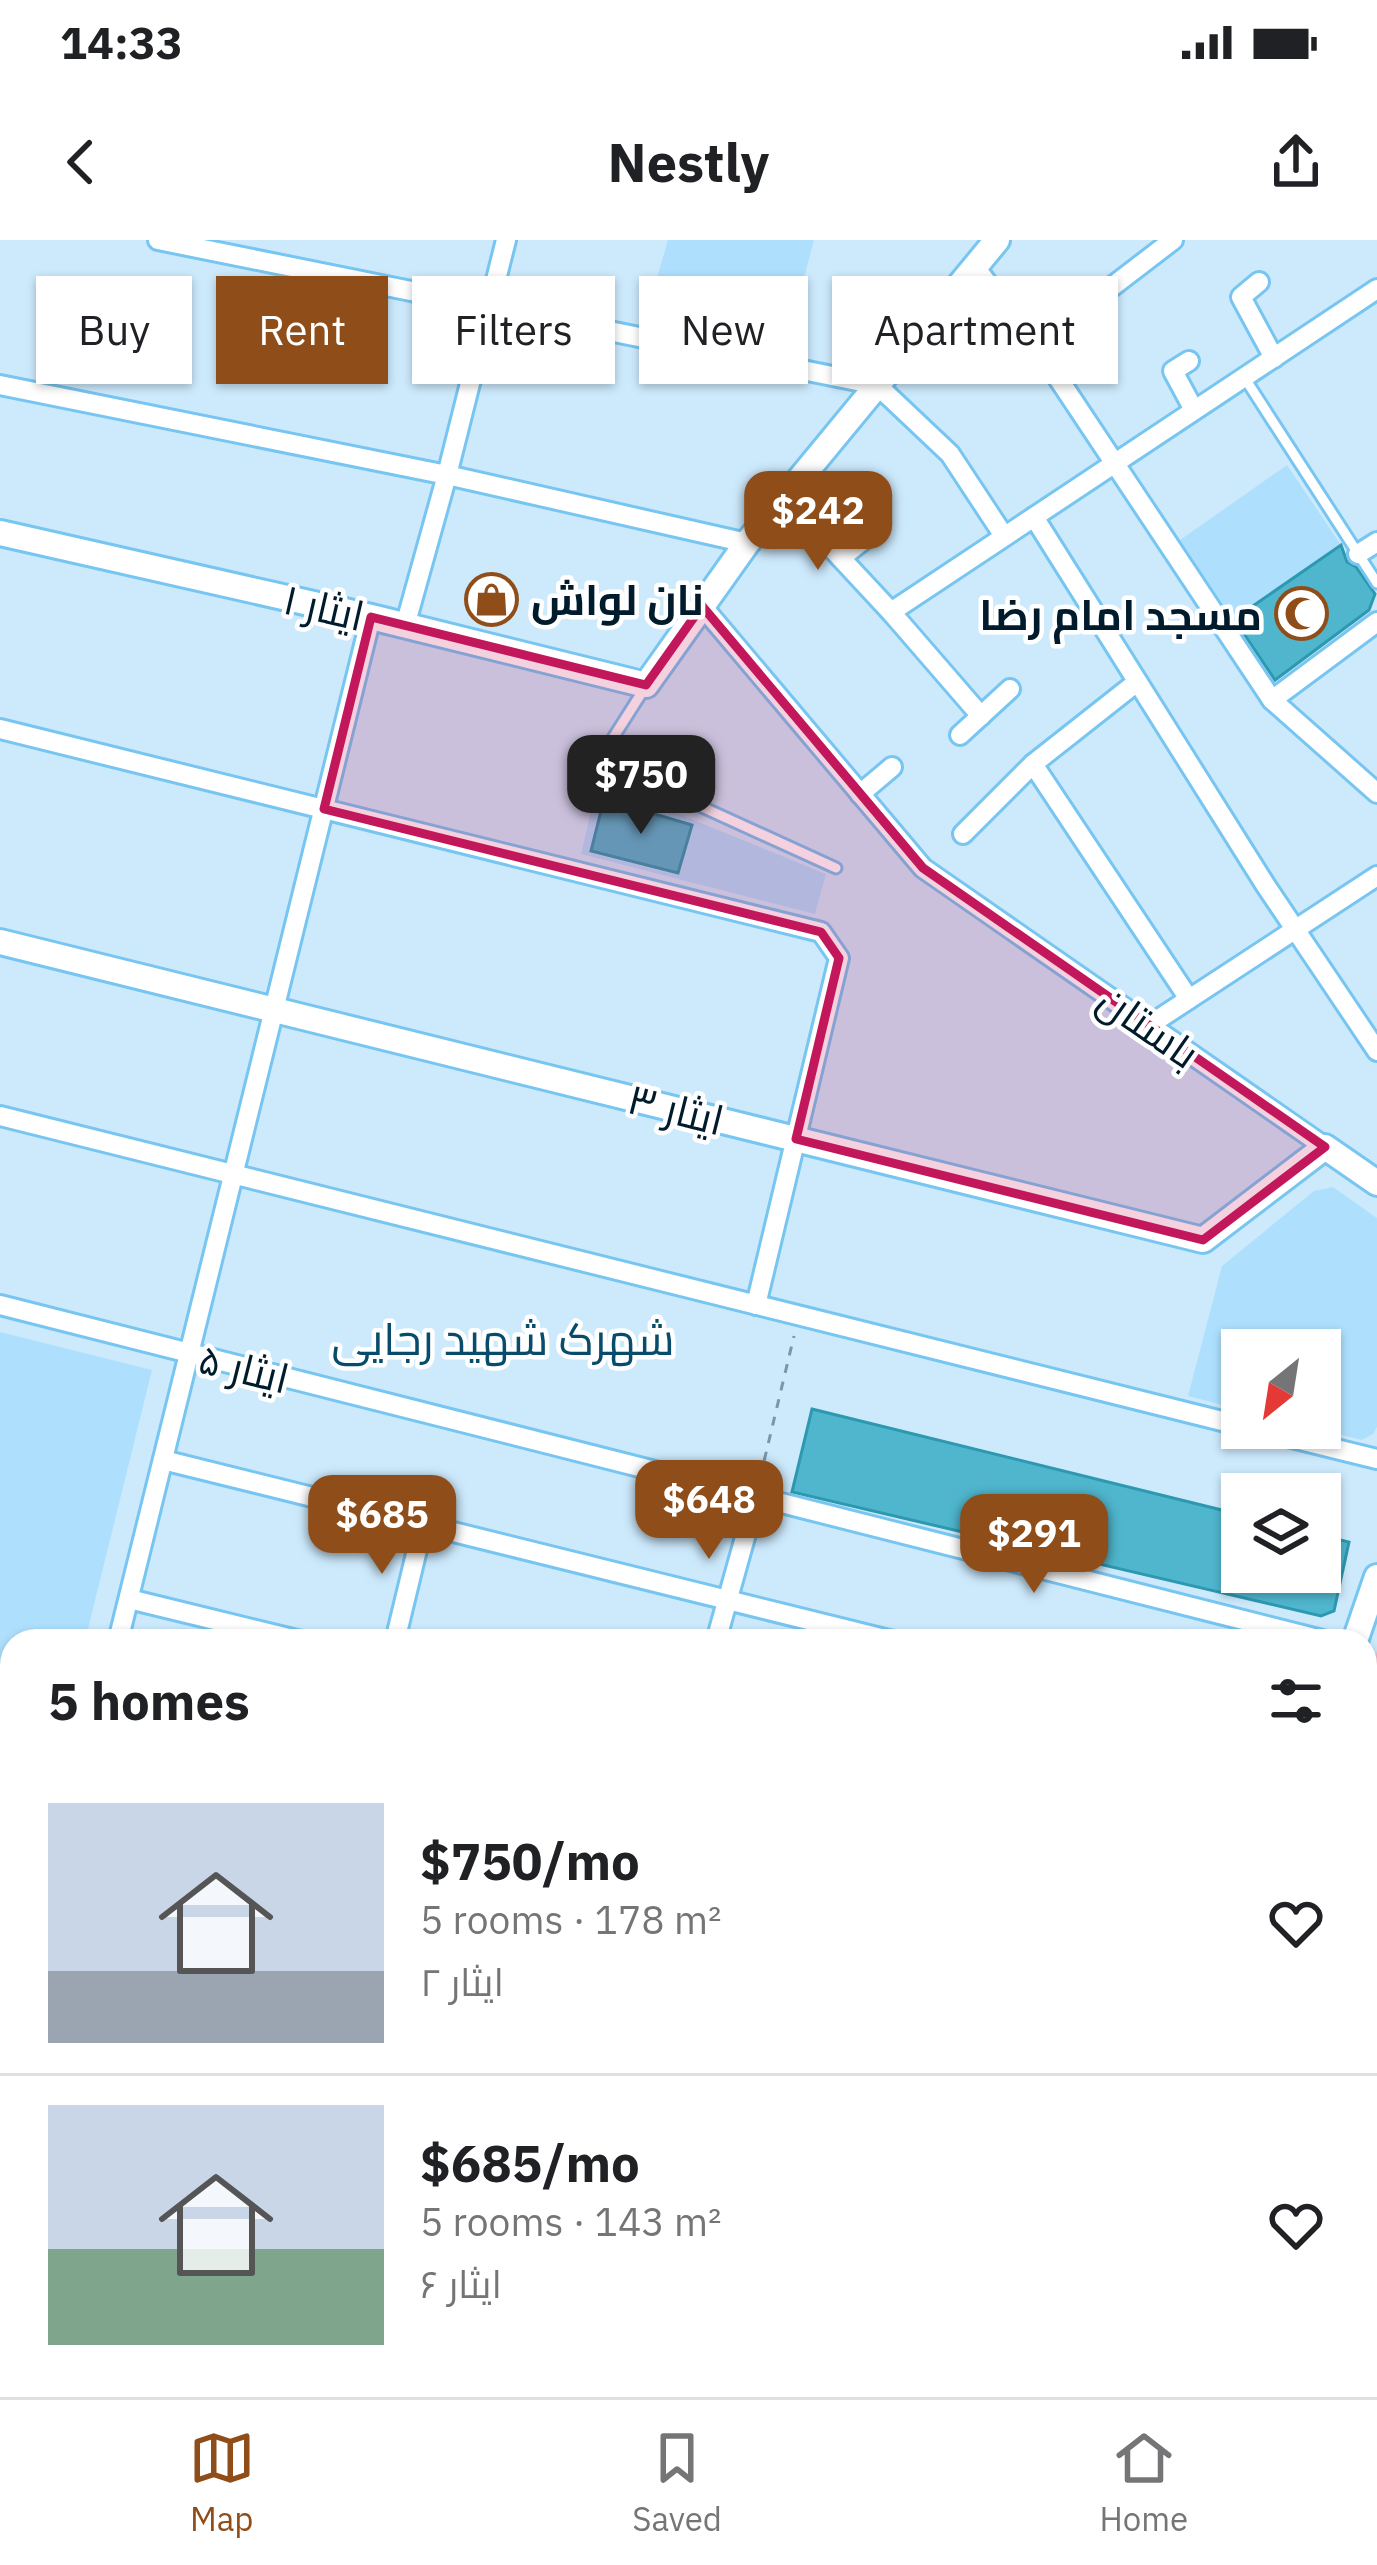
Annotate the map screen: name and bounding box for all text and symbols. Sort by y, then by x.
text: 14:33 [60,13,183,71]
text: Nestly [608,127,769,197]
icon: back [48,129,114,195]
icon: share [1263,129,1329,195]
chip: Buy [36,276,192,384]
chip: Rent [216,276,388,384]
chip: Filters [412,276,615,384]
chip: New [639,276,808,384]
chip: Apartment [832,276,1118,384]
pin: $242 [747,471,889,573]
text: $242 [771,484,865,535]
street label: ایثار ۱ [278,571,370,643]
shop icon: نان لواش [464,571,520,627]
place label: نان لواش [531,572,704,627]
mosque icon: مسجد امام رضا [1273,586,1329,642]
place label: مسجد امام رضا [979,587,1262,644]
pin: $750 [570,735,712,837]
text: $750 [594,748,688,799]
street label: باستان [1088,972,1210,1080]
street label: ایثار ۳ [622,1071,730,1147]
district label: شهرک شهید رجایی [331,1309,675,1367]
north arrow [1221,1329,1341,1449]
map controls [1221,1329,1341,1593]
street label: ایثار ۵ [193,1330,295,1406]
pin: $648 [638,1460,780,1562]
text: $648 [662,1473,756,1524]
button: layers [1221,1473,1341,1593]
pin: $685 [311,1475,453,1577]
text: $685 [335,1488,429,1539]
pin: $291 [963,1494,1105,1596]
text: $291 [987,1507,1081,1558]
text: 5 homes [48,1668,250,1734]
icon: filters [1263,1668,1329,1734]
text: $750/mo [420,1828,640,1894]
icon: home [144,1851,288,1995]
icon: heart [1263,1890,1329,1956]
text: 5 rooms · 178 m² [420,1894,722,1945]
text: ایثار ۲ [420,1956,504,2007]
text: $685/mo [420,2130,640,2196]
icon: home [144,2153,288,2297]
icon: heart [1263,2192,1329,2258]
text: 5 rooms · 143 m² [420,2196,722,2247]
text: ایثار ۶ [420,2258,502,2309]
tab: Map [189,2425,255,2540]
tab: Saved [632,2425,722,2540]
tab: Home [1099,2425,1188,2540]

